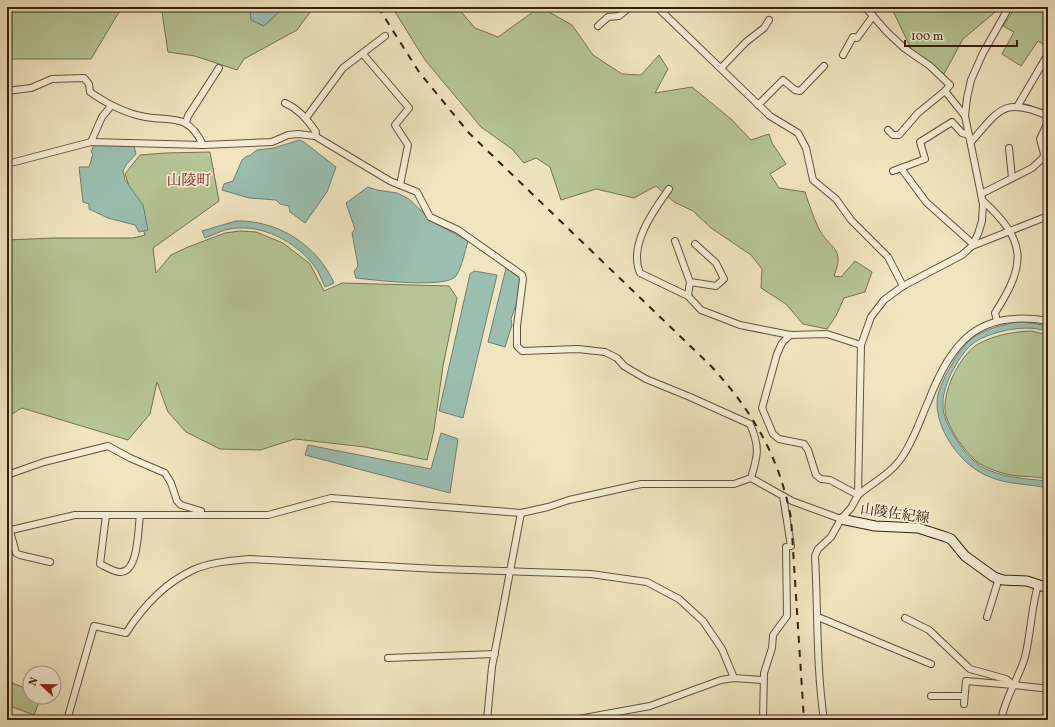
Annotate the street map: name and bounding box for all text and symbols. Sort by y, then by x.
scale bar [905,22,1017,48]
text: 100 m [911,29,944,45]
district label: 山陵町 [166,171,212,192]
street label: 山陵佐紀線 [859,500,931,529]
north arrow [22,665,62,705]
text: N [26,675,43,688]

